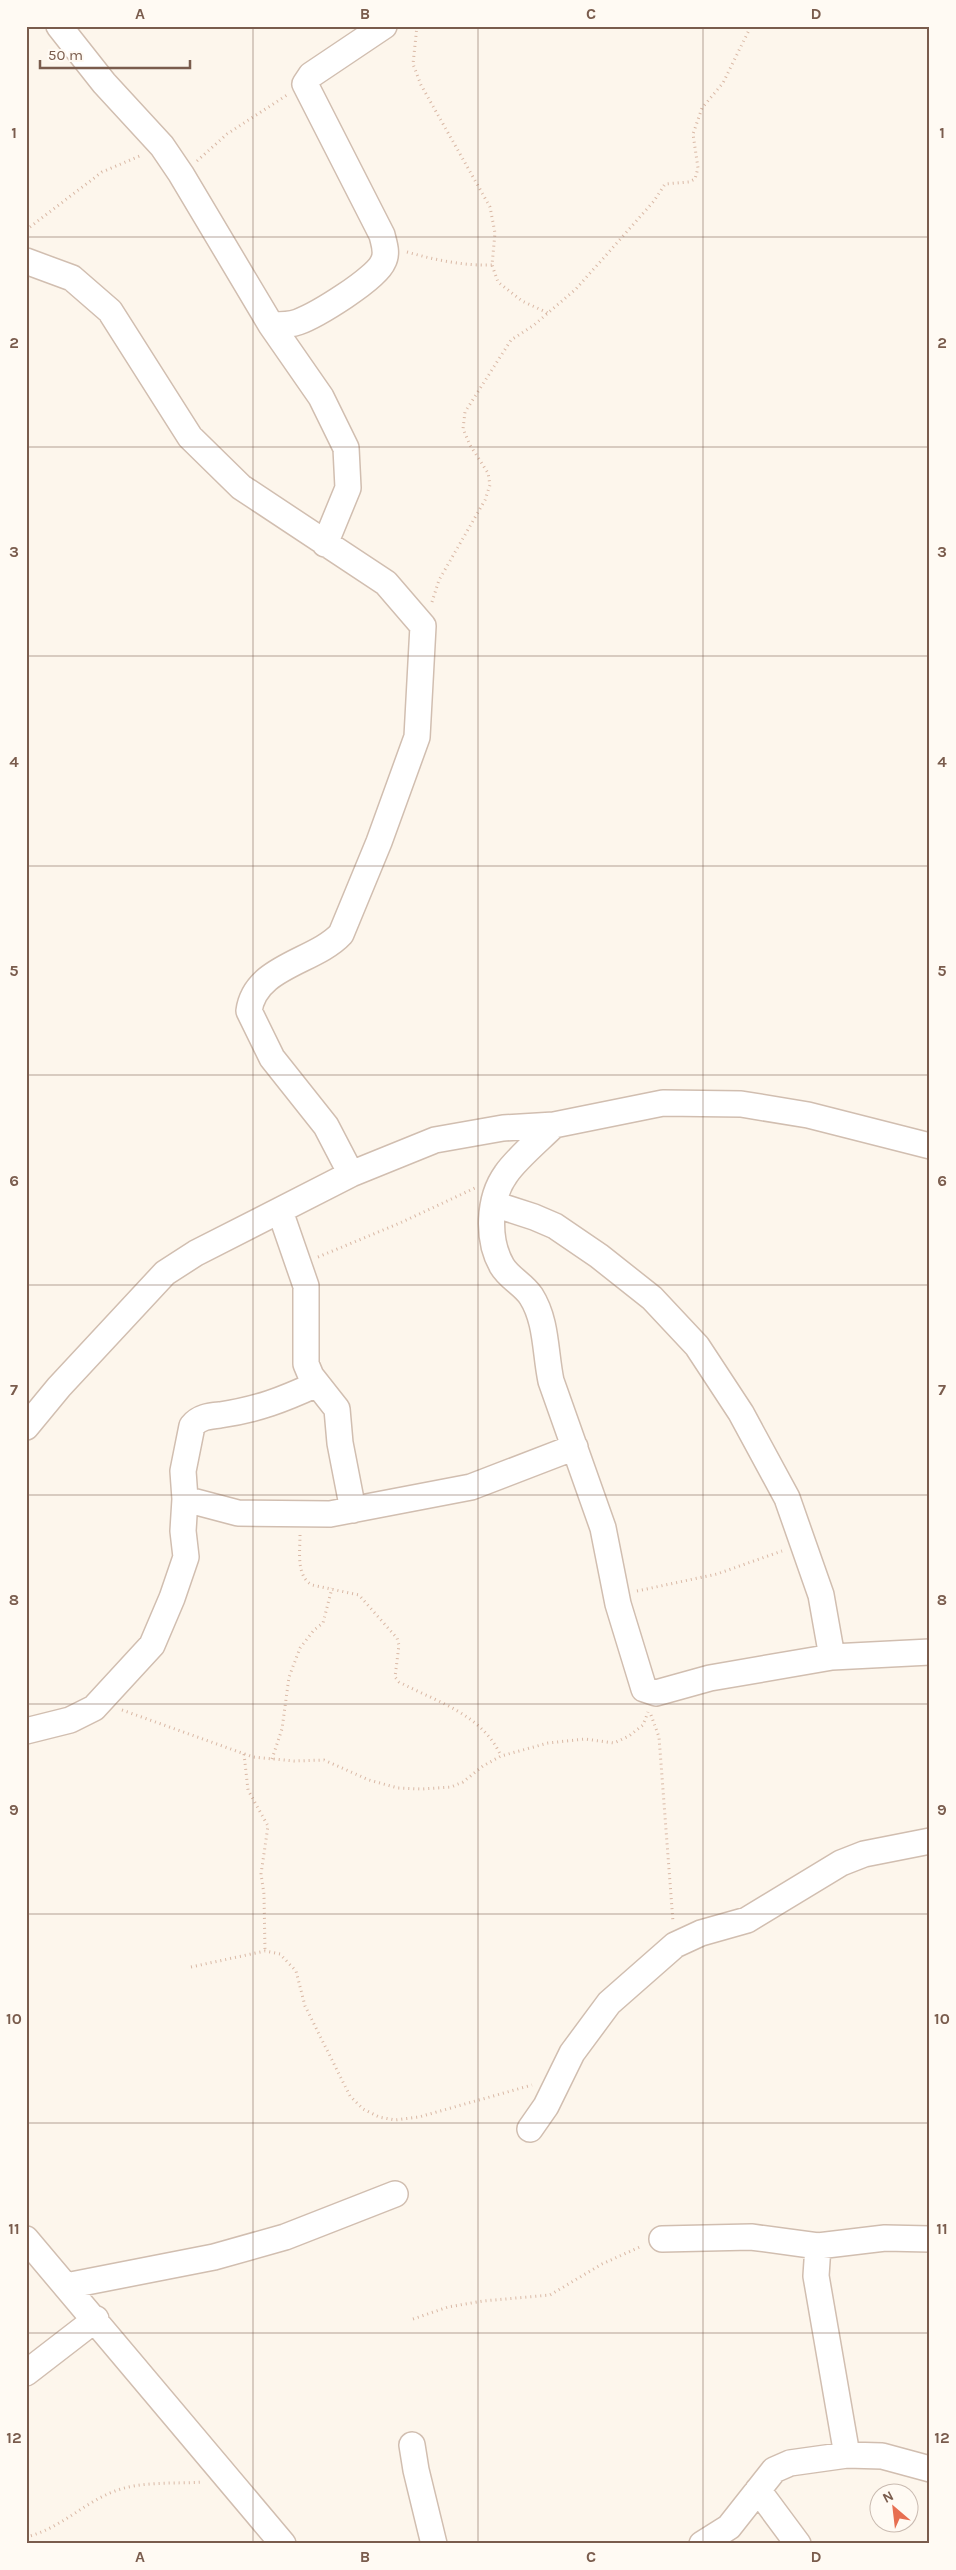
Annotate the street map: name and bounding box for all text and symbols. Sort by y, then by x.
text: A [135,4,145,23]
text: B [360,4,370,23]
text: C [586,4,596,23]
text: D [811,4,822,23]
scale bar [40,38,190,70]
text: 50 m [48,46,83,64]
text: 1 [11,123,17,142]
text: 1 [939,123,945,142]
text: 2 [9,333,19,352]
text: 2 [937,333,947,352]
text: 3 [9,542,19,561]
text: 3 [937,542,947,561]
text: 4 [9,752,19,771]
text: 4 [937,752,947,771]
text: 5 [9,961,19,980]
text: 5 [937,961,947,980]
text: 6 [9,1171,19,1190]
text: 6 [937,1171,947,1190]
text: 7 [10,1380,18,1399]
text: 7 [938,1380,946,1399]
text: 8 [9,1590,19,1609]
text: 8 [937,1590,947,1609]
text: 9 [9,1800,19,1819]
text: 9 [937,1800,947,1819]
text: 10 [6,2009,22,2028]
text: 10 [934,2009,950,2028]
text: 11 [8,2219,20,2238]
text: 11 [936,2219,948,2238]
text: 12 [6,2428,22,2447]
text: 12 [934,2428,950,2447]
north arrow [868,2482,918,2532]
text: N [880,2487,897,2507]
text: A [135,2547,145,2566]
text: B [360,2547,370,2566]
text: C [586,2547,596,2566]
text: D [811,2547,822,2566]

